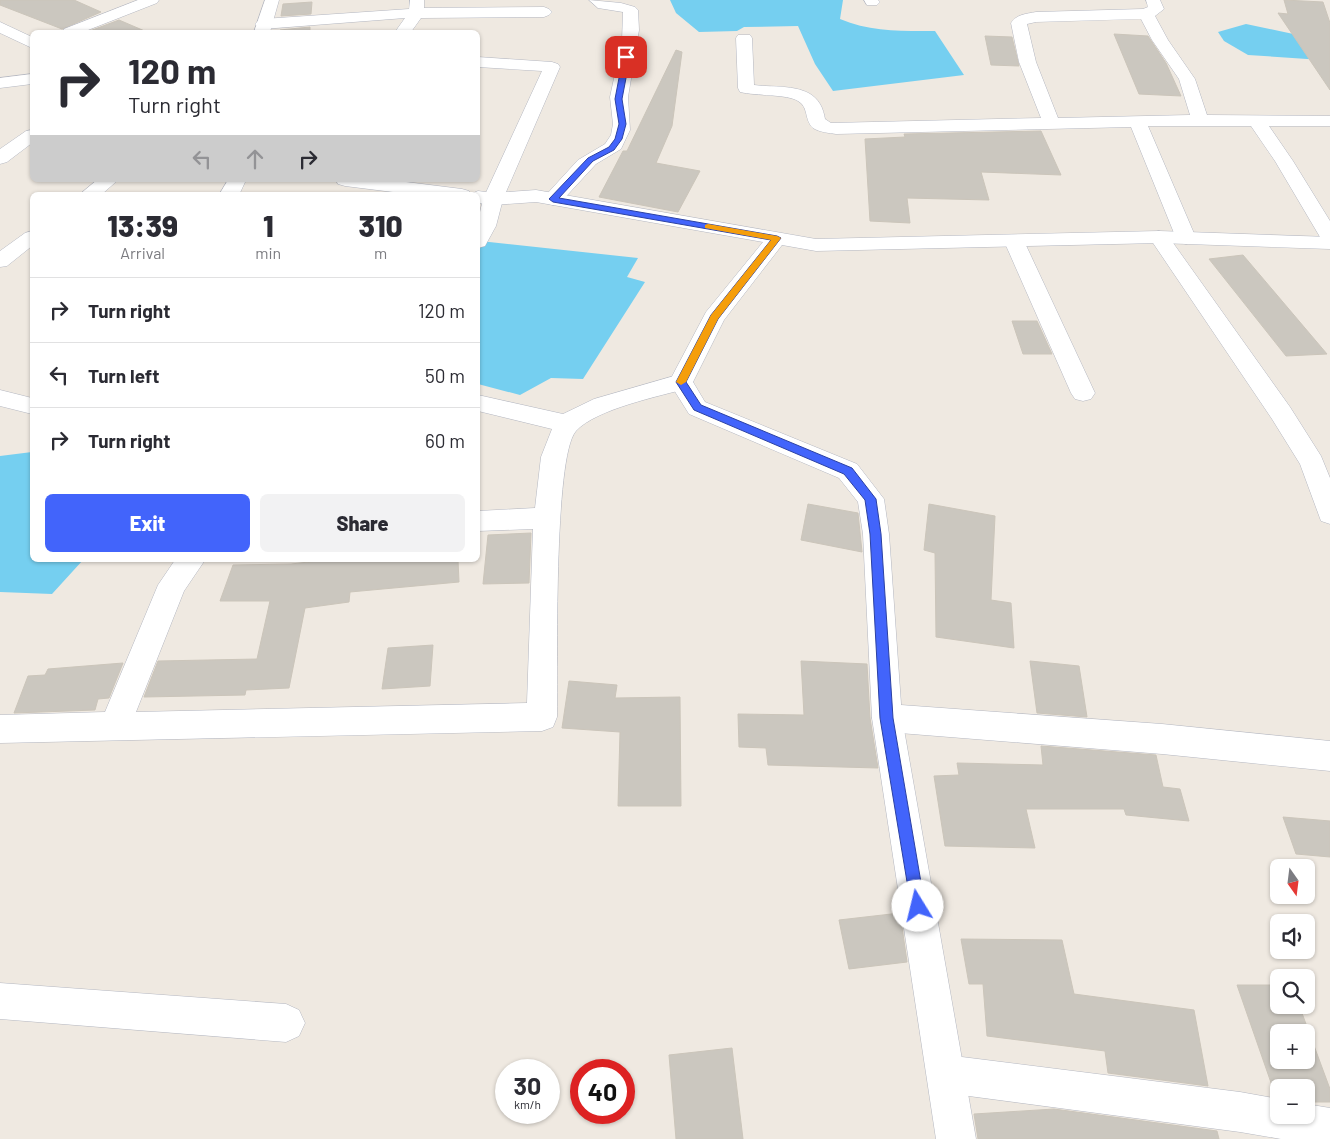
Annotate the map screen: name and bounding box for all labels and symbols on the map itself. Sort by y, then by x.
pin [605,36,647,78]
north arrow [1270,859,1315,904]
position arrow [891,879,943,931]
speed limit sign: 40 [570,1059,635,1124]

